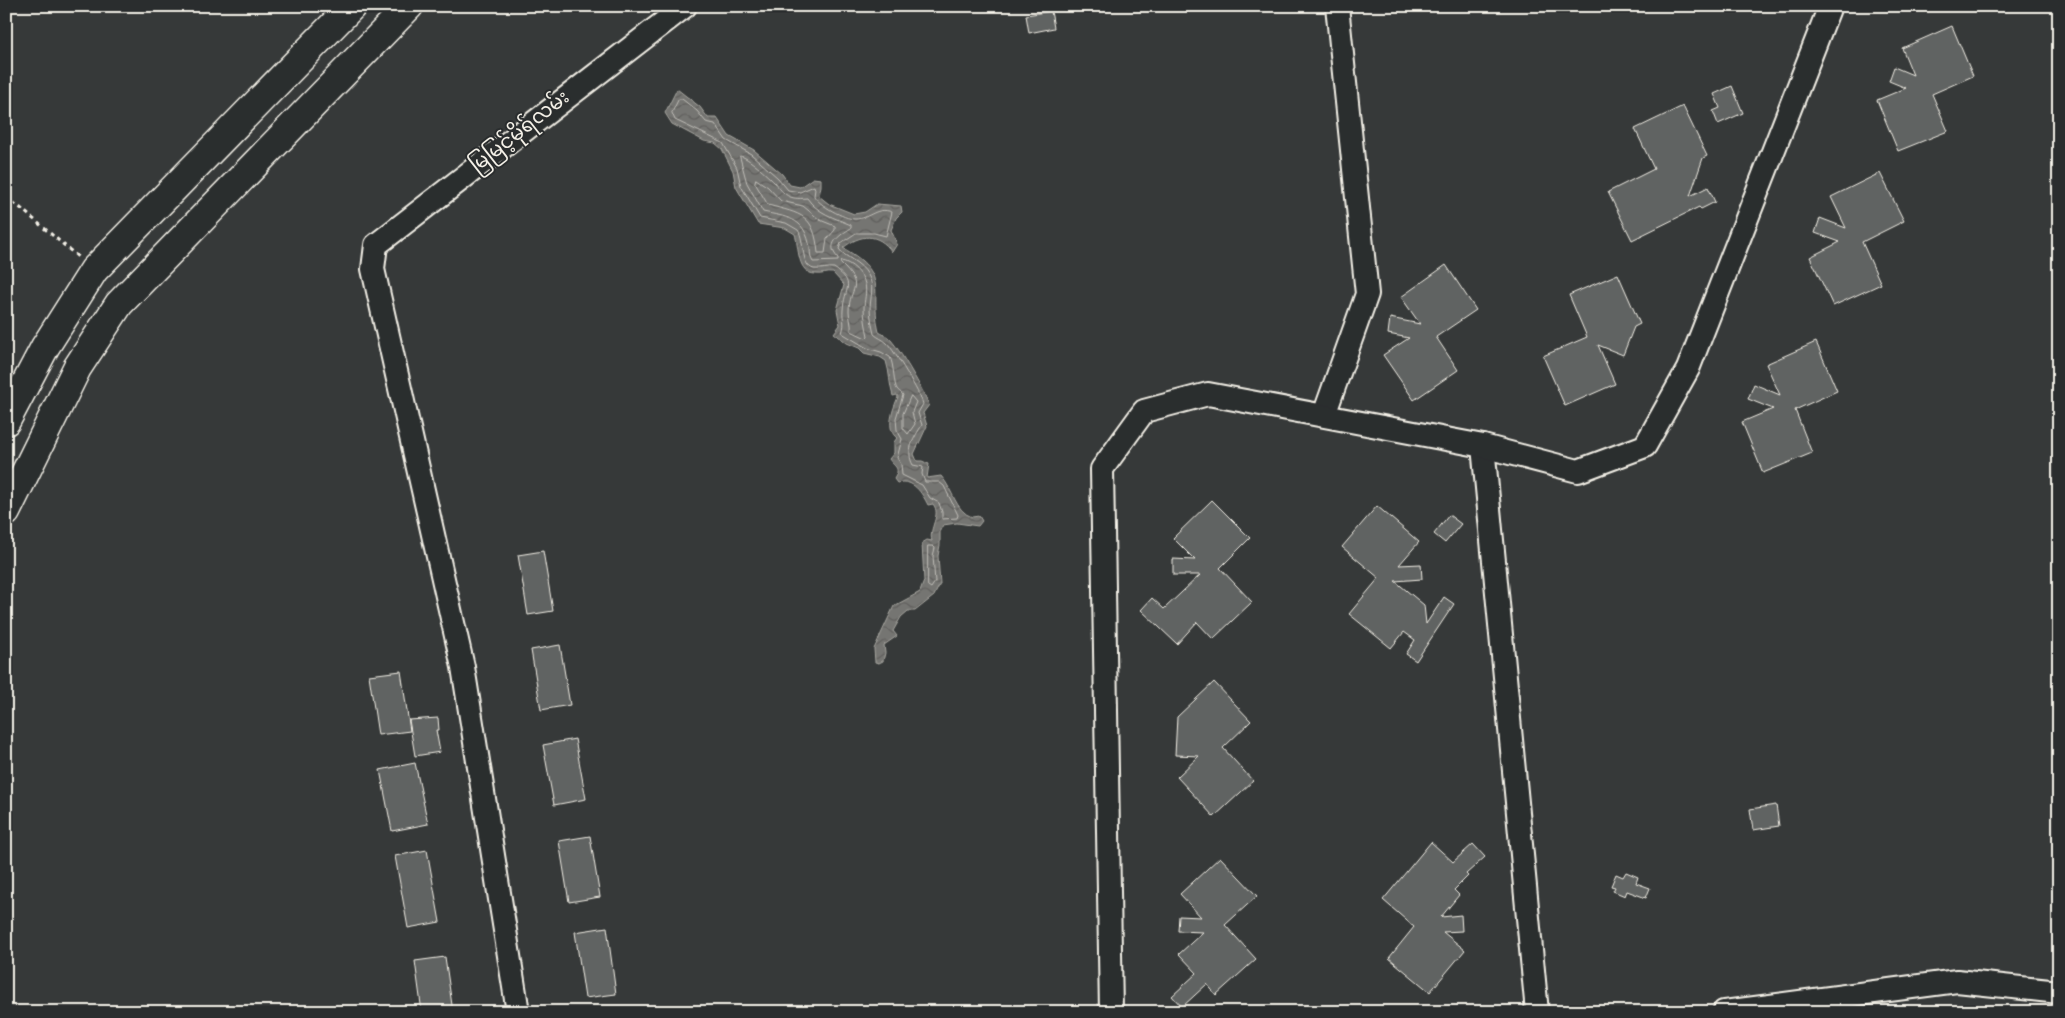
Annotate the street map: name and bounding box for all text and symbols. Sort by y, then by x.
street label: မြမြင့်မိုရ်လမ်း [463,83,577,181]

